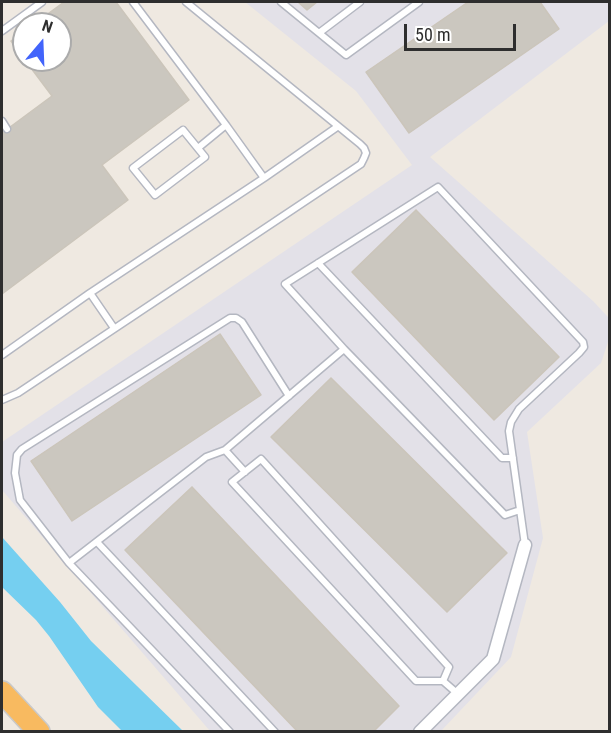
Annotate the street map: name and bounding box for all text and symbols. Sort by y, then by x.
north arrow [12,12,72,72]
scale bar [407,12,520,50]
text: N [40,16,55,37]
text: 50 m [415,24,450,45]

